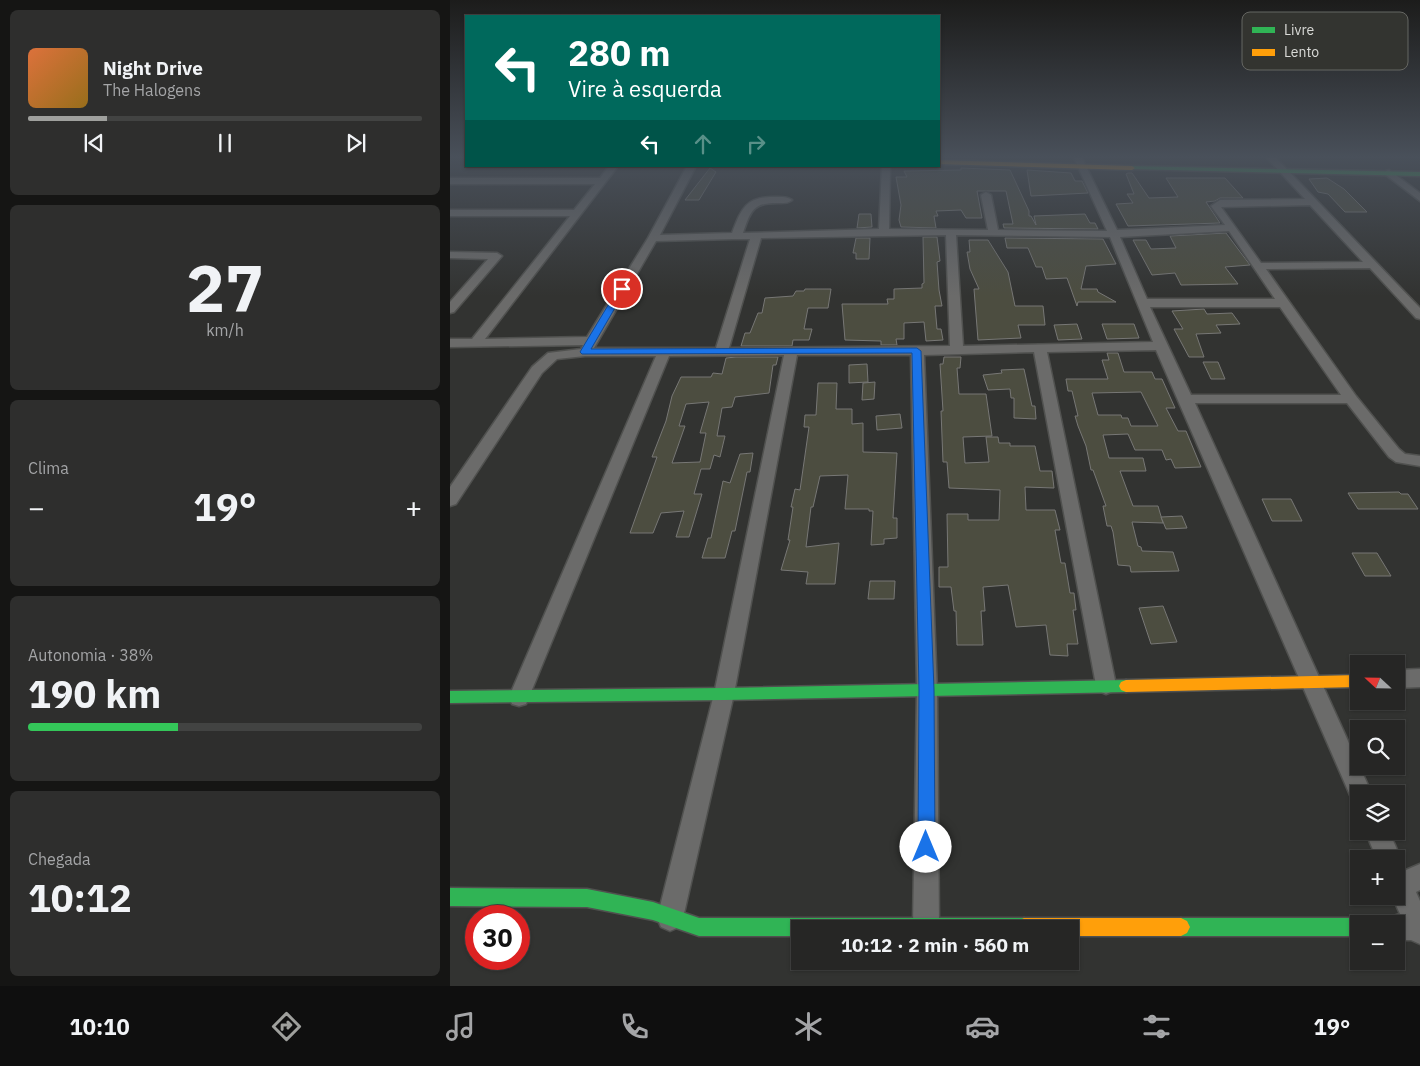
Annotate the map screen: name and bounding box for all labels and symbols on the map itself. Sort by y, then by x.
legend [1242,12,1408,70]
text: Livre [1284,21,1314,39]
text: Lento [1284,43,1319,61]
pin [601,268,643,310]
north arrow [1350,655,1405,710]
position arrow [899,820,951,872]
speed limit sign: 30 [465,905,530,970]

